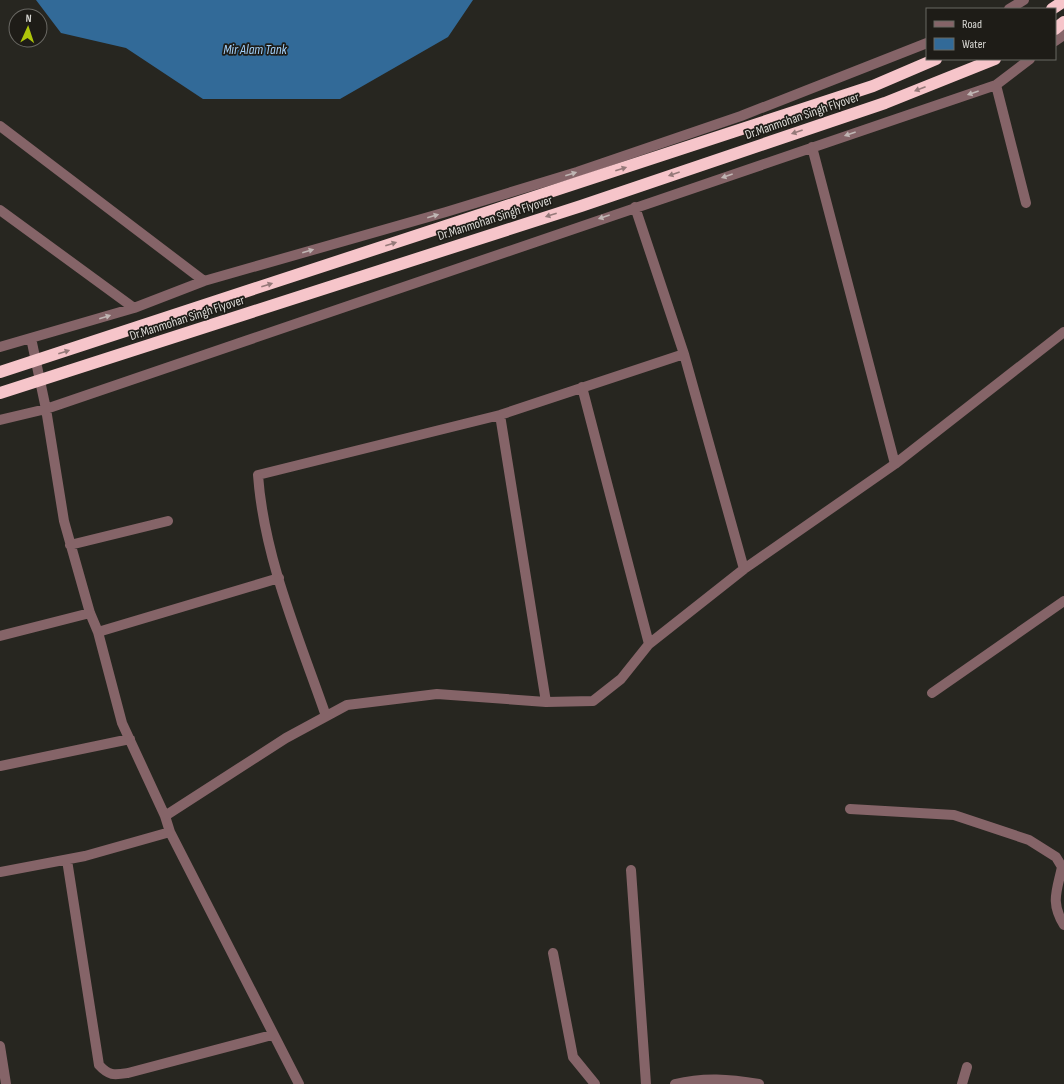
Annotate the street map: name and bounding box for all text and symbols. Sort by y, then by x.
north arrow [8,8,48,48]
legend [926,8,1056,60]
text: N [25,12,32,25]
text: Road [962,17,982,32]
text: Water [962,37,986,52]
water label: Mir Alam Tank [223,41,288,58]
one-way arrow [913,87,925,93]
street label: Dr.Manmohan Singh Flyover [743,89,862,143]
one-way arrow [967,90,979,96]
one-way arrow [791,130,803,136]
one-way arrow [844,132,856,138]
one-way arrow [615,166,627,172]
one-way arrow [565,171,577,177]
one-way arrow [668,171,680,177]
one-way arrow [720,173,732,179]
street label: Dr.Manmohan Singh Flyover [436,192,555,244]
one-way arrow [545,212,557,218]
one-way arrow [427,213,439,219]
one-way arrow [597,215,609,221]
one-way arrow [385,241,397,247]
one-way arrow [302,248,314,254]
one-way arrow [261,282,273,288]
street label: Dr.Manmohan Singh Flyover [128,292,247,344]
one-way arrow [99,314,111,320]
one-way arrow [58,348,70,354]

